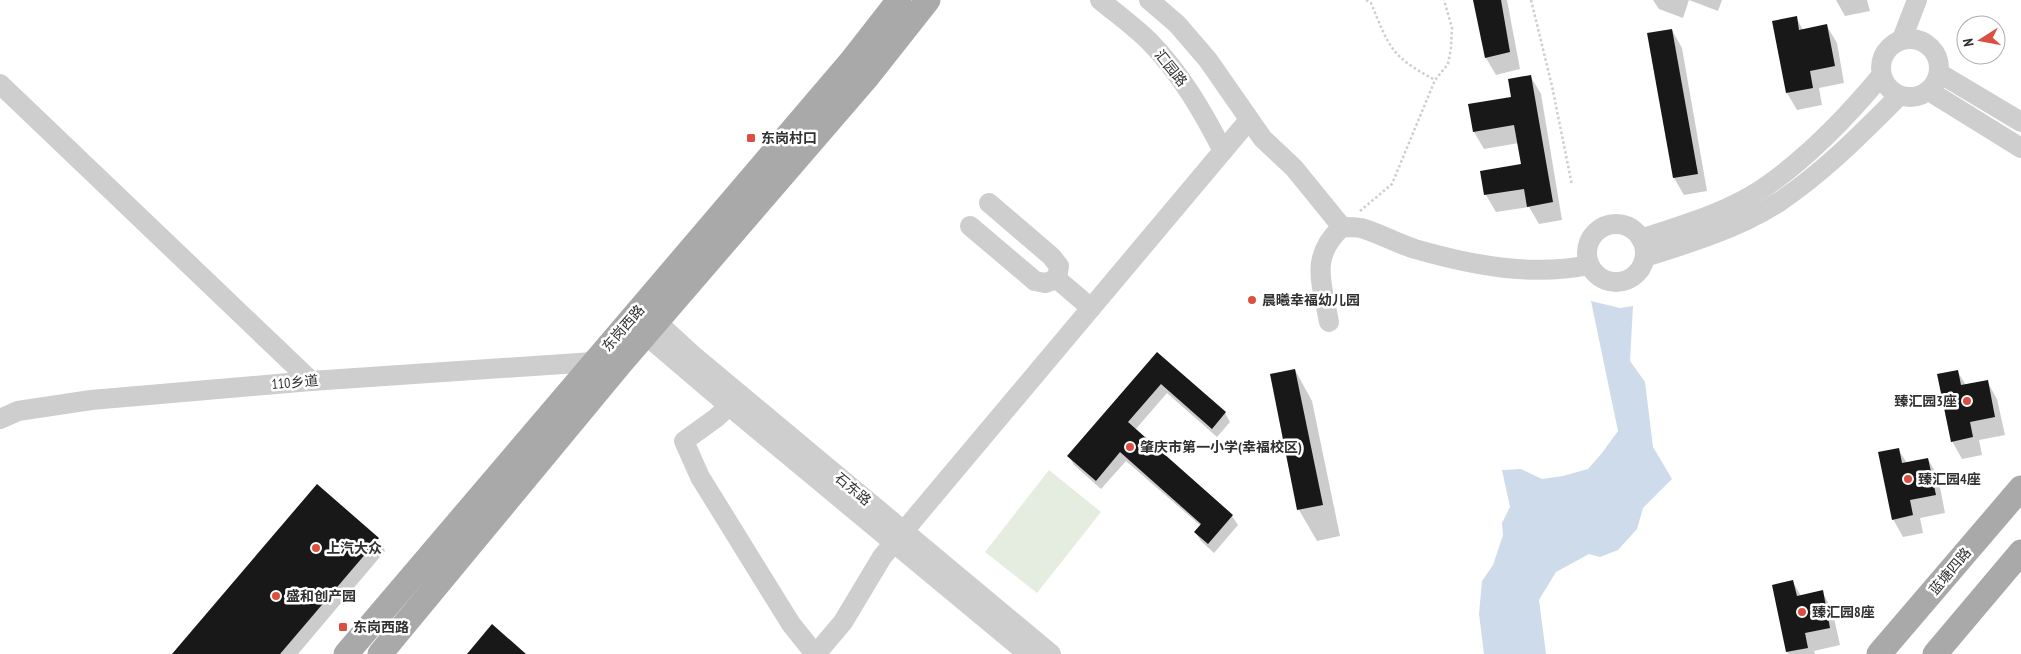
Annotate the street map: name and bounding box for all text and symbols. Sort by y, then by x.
north arrow [1956,15,2006,65]
text: N [1959,37,1978,48]
street label: 汇园路 [1151,46,1191,90]
place label: 东岗村口 [761,129,817,147]
marker: 东岗村口 [745,132,757,144]
place label: 晨曦幸福幼儿园 [1262,291,1360,309]
marker: 晨曦幸福幼儿园 [1246,294,1258,306]
street label: 东岗西路 [598,301,648,355]
street label: 110乡道 [271,371,319,393]
place label: 臻汇园3座 [1894,392,1957,410]
marker: 臻汇园3座 [1961,395,1973,407]
place label: 肇庆市第一小学(幸福校区) [1140,438,1302,456]
marker: 肇庆市第一小学(幸福校区) [1124,441,1136,453]
street label: 石东路 [831,469,875,509]
place label: 臻汇园4座 [1918,470,1981,488]
marker: 臻汇园4座 [1902,473,1914,485]
place label: 上汽大众 [326,539,382,557]
marker: 上汽大众 [310,542,322,554]
street label: 蓝塘四路 [1925,544,1975,598]
place label: 盛和创产园 [286,587,356,605]
marker: 盛和创产园 [270,590,282,602]
place label: 臻汇园8座 [1812,603,1875,621]
marker: 臻汇园8座 [1796,606,1808,618]
place label: 东岗西路 [353,618,409,636]
marker: 东岗西路 [337,621,349,633]

